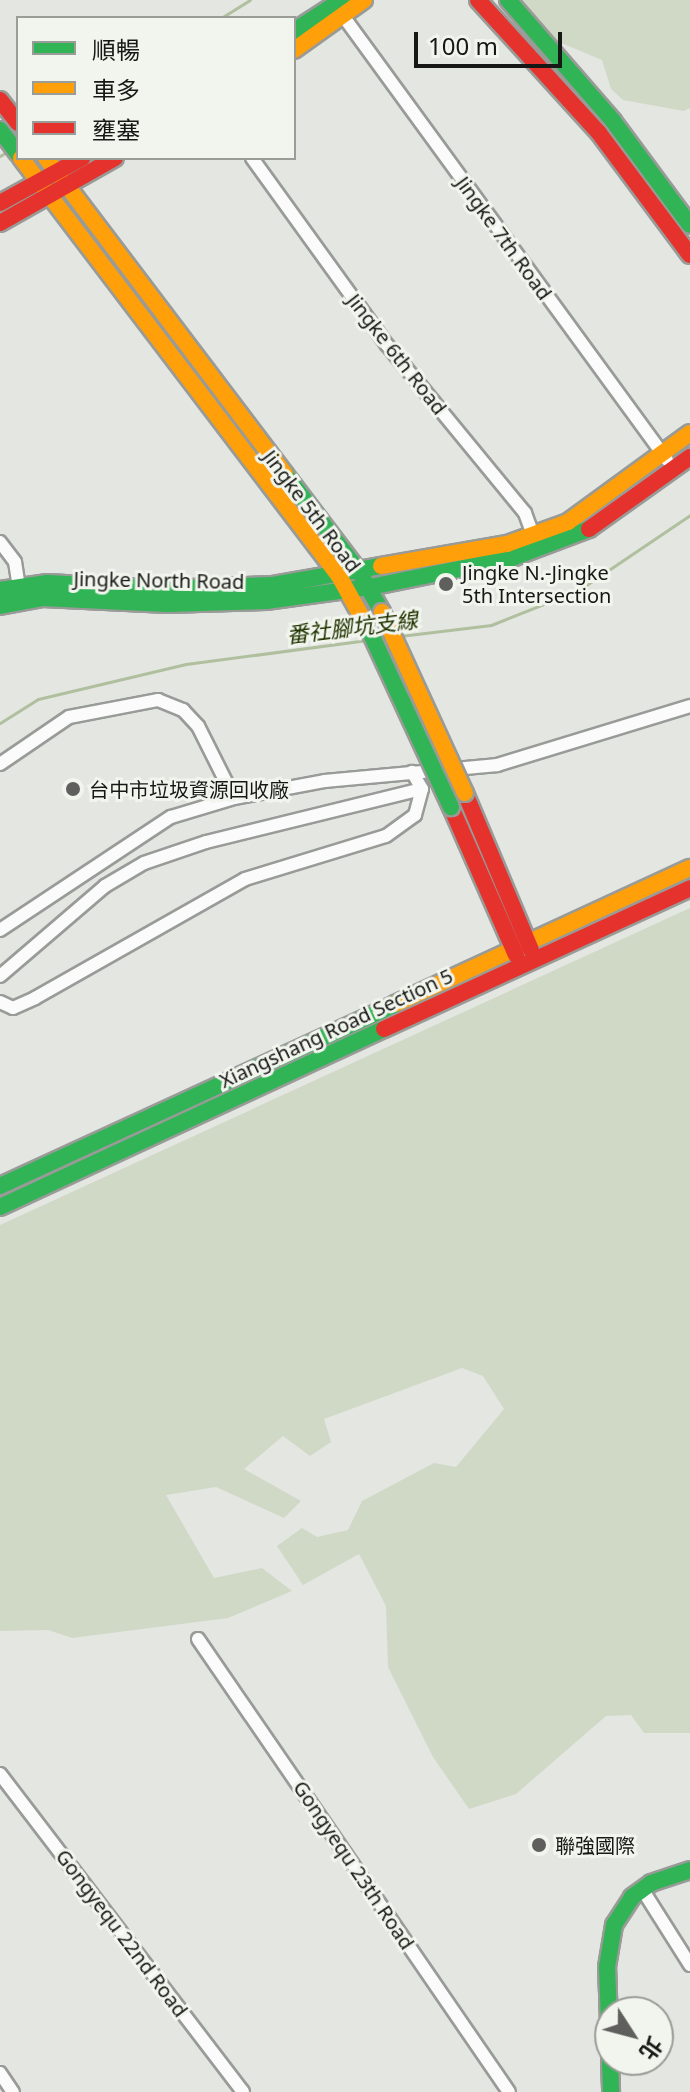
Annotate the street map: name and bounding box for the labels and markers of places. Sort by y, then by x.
place label: Jingke N.-Jingke 5th Intersection [462,560,611,607]
marker: Jingke N.-Jingke 5th Intersection [437,575,455,593]
place label: 台中市垃圾資源回收廠 [89,777,289,801]
marker: 台中市垃圾資源回收廠 [64,780,82,798]
place label: 聯強國際 [555,1833,635,1857]
marker: 聯強國際 [530,1836,548,1854]

